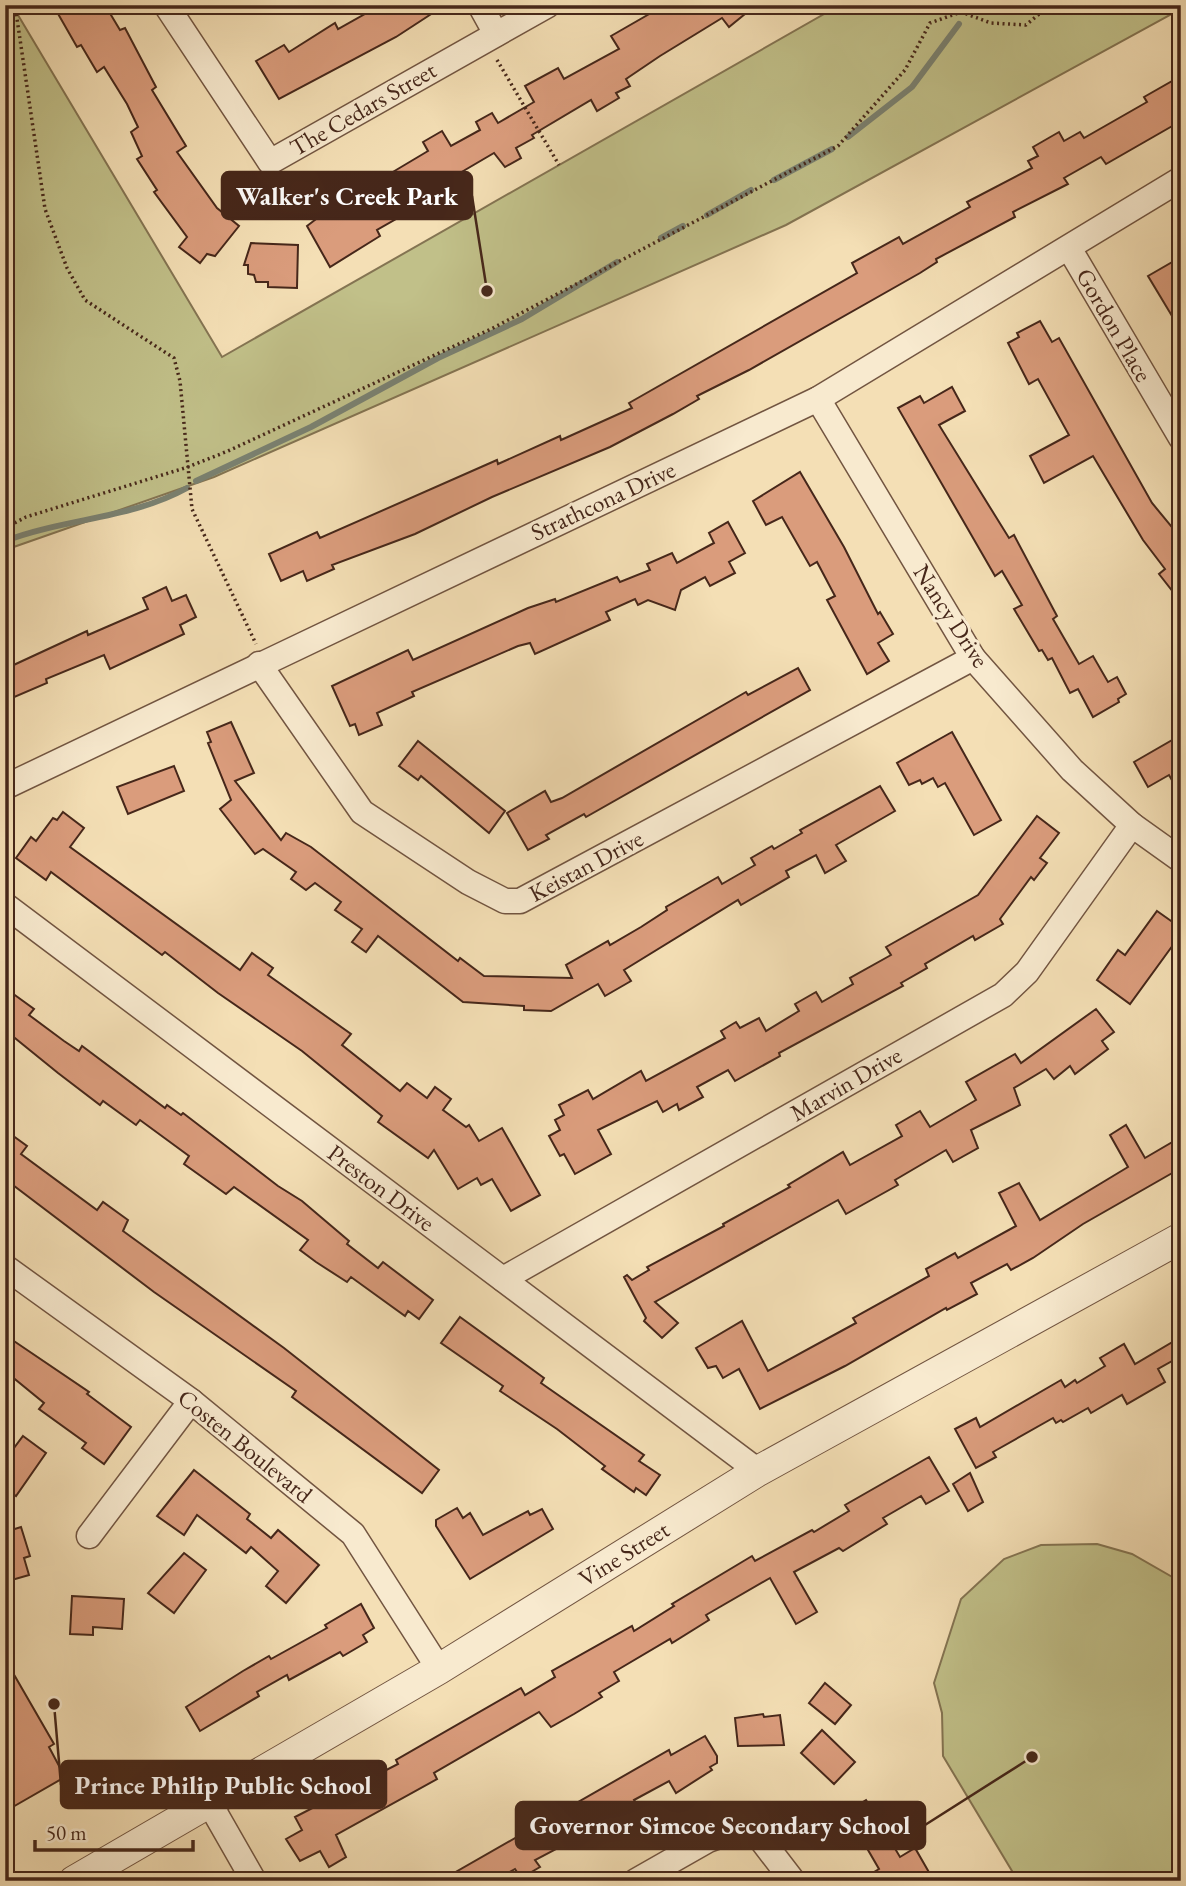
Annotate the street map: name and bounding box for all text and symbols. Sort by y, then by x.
street label: The Cedars Street [284,54,442,163]
callout: Walker's Creek Park [222,172,472,219]
text: Walker's Creek Park [236,179,459,213]
street label: Gordon Place [1069,262,1159,387]
street label: Strathcona Drive [526,454,680,547]
street label: Nancy Drive [907,558,996,673]
street label: Keistan Drive [523,822,648,909]
street label: Marvin Drive [784,1039,907,1128]
street label: Preston Drive [321,1137,441,1238]
street label: Costen Boulevard [172,1382,320,1510]
street label: Vine Street [573,1513,675,1594]
callout: Prince Philip Public School [61,1761,386,1808]
text: Prince Philip Public School [74,1768,372,1802]
callout: Governor Simcoe Secondary School [516,1802,925,1849]
text: Governor Simcoe Secondary School [530,1808,910,1842]
scale bar [35,1809,192,1853]
text: 50 m [46,1819,87,1846]

